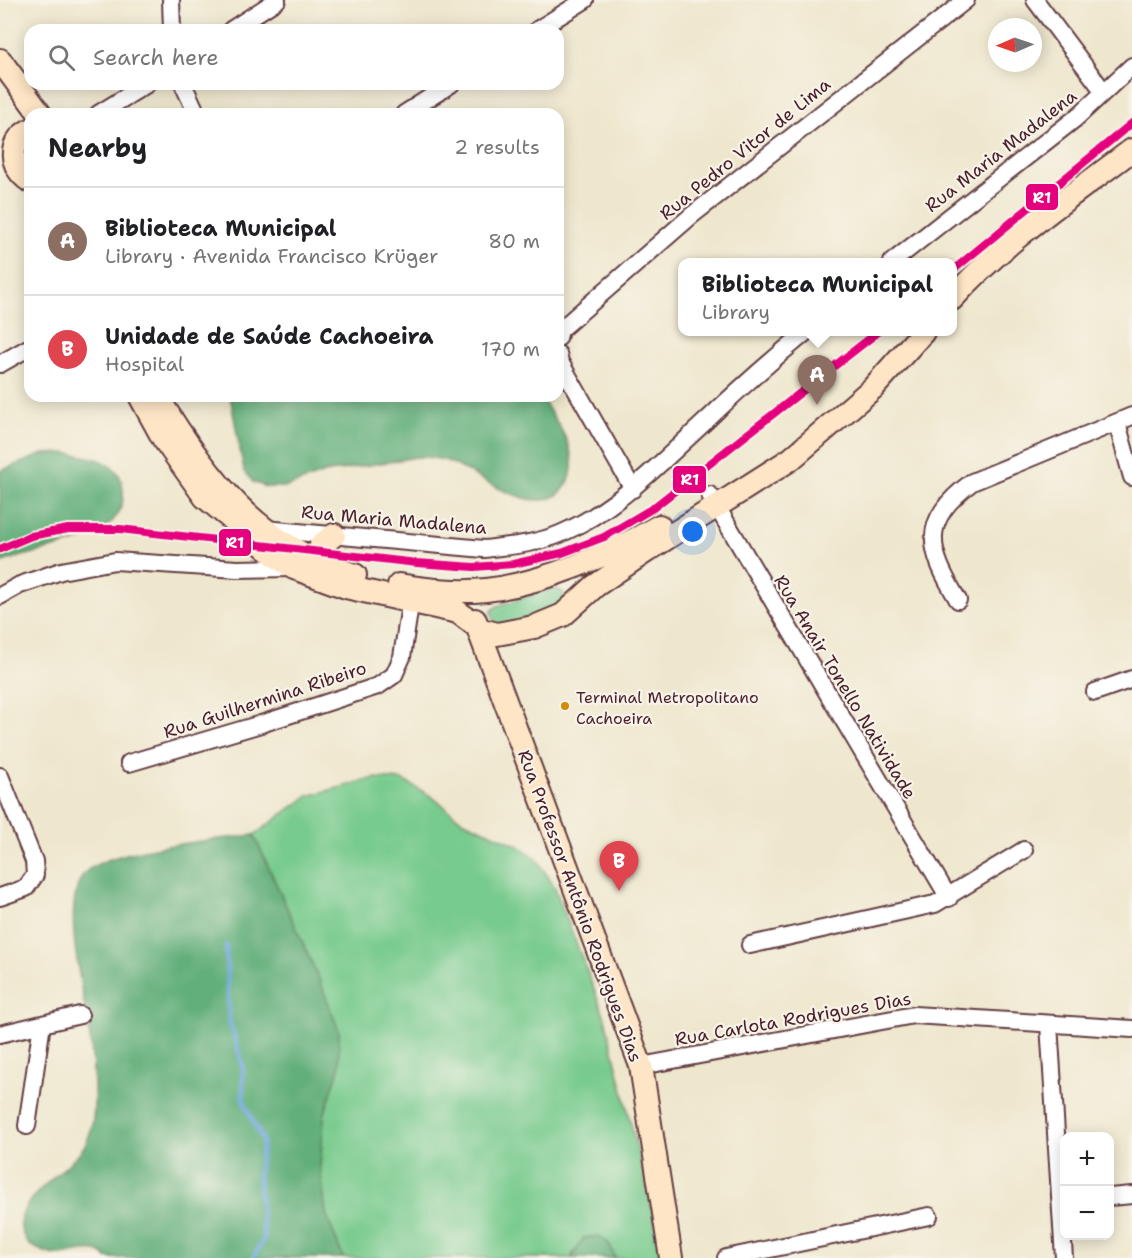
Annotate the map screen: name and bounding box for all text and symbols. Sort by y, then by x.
north arrow [988,18,1042,72]
search box [24,24,564,90]
icon: search [45,41,78,74]
text: Search here [93,43,219,72]
street label: Rua Pedro Vitor de Lima [655,73,835,225]
street label: Rua Maria Madalena [920,84,1082,218]
text: Nearby [48,130,147,165]
text: 2 results [454,134,540,160]
line badge: R1 [1025,183,1059,211]
text: R1 [1033,187,1051,208]
text: Biblioteca Municipal [105,214,336,243]
text: A [60,228,75,254]
text: 80 m [488,228,540,254]
text: Library · Avenida Francisco Krüger [105,243,439,269]
popup [678,258,957,336]
text: Biblioteca Municipal [702,270,933,299]
text: Library [702,299,770,325]
text: Unidade de Saúde Cachoeira [105,322,433,351]
text: B [61,336,74,362]
text: 170 m [481,336,540,362]
text: Hospital [105,351,184,377]
pin: A [798,356,836,405]
line badge: R1 [672,465,707,494]
text: R1 [681,469,699,490]
street label: Rua Maria Madalena [300,500,488,540]
your location [678,517,707,546]
line badge: R1 [218,528,252,557]
text: R1 [226,532,244,553]
street label: Rua Anair Tonello Natividade [768,570,922,804]
street label: Rua Guilhermina Ribeiro [160,656,370,744]
place label: Terminal Metropolitano Cachoeira [576,687,759,729]
marker: Terminal Metropolitano Cachoeira [559,700,571,712]
street label: Rua Professor Antônio Rodrigues Dias [512,747,648,1065]
pin: B [600,842,638,891]
street label: Rua Carlota Rodrigues Dias [673,986,913,1052]
map controls [1060,1132,1114,1240]
button: + [1060,1132,1114,1186]
button: − [1060,1186,1114,1240]

